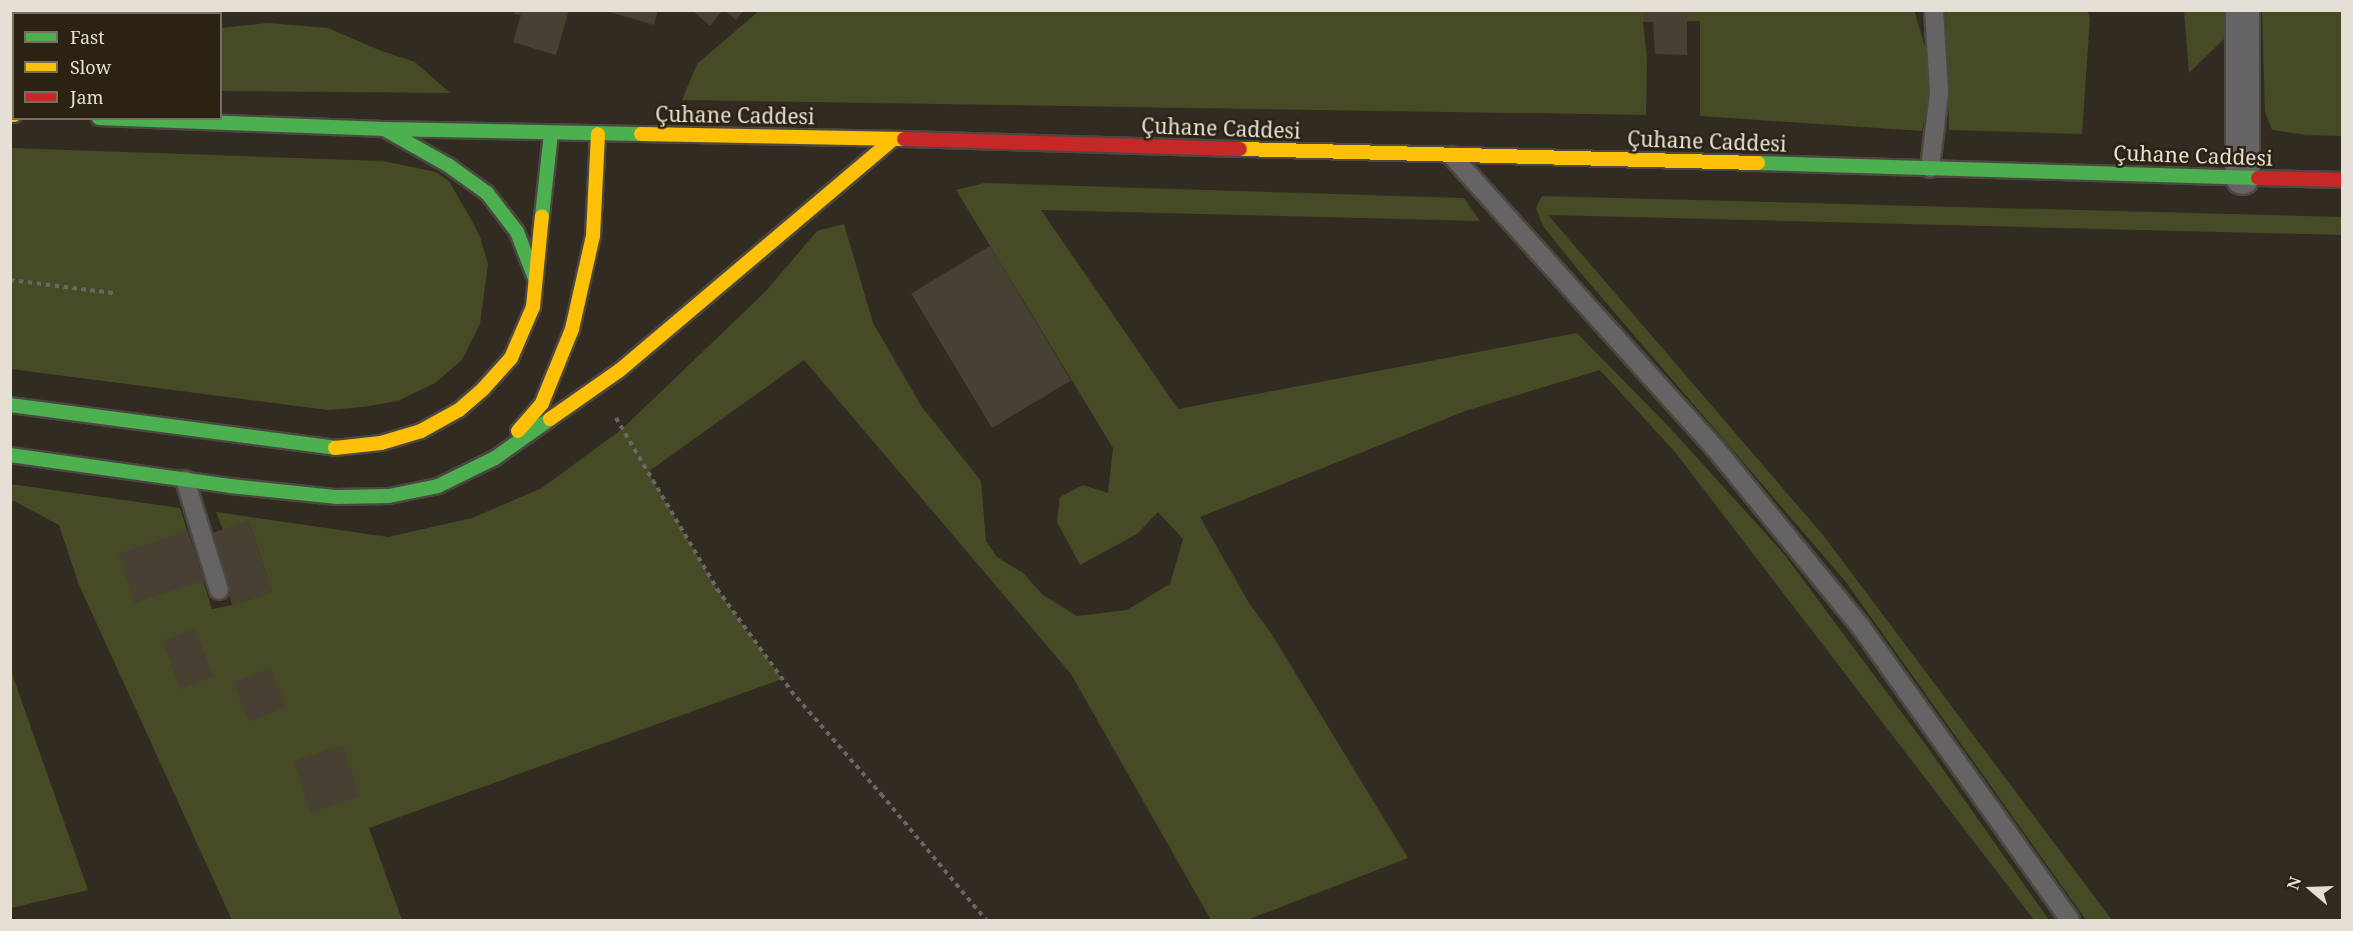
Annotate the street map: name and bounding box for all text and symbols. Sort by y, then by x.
legend [12,12,222,120]
text: Fast [70,25,105,49]
text: Slow [70,55,111,79]
text: Jam [70,85,104,109]
street label: Çuhane Caddesi [655,101,815,129]
street label: Çuhane Caddesi [1141,113,1301,143]
street label: Çuhane Caddesi [1627,126,1787,156]
street label: Çuhane Caddesi [2113,140,2273,170]
north arrow [2281,859,2341,919]
text: N [2282,874,2306,893]

